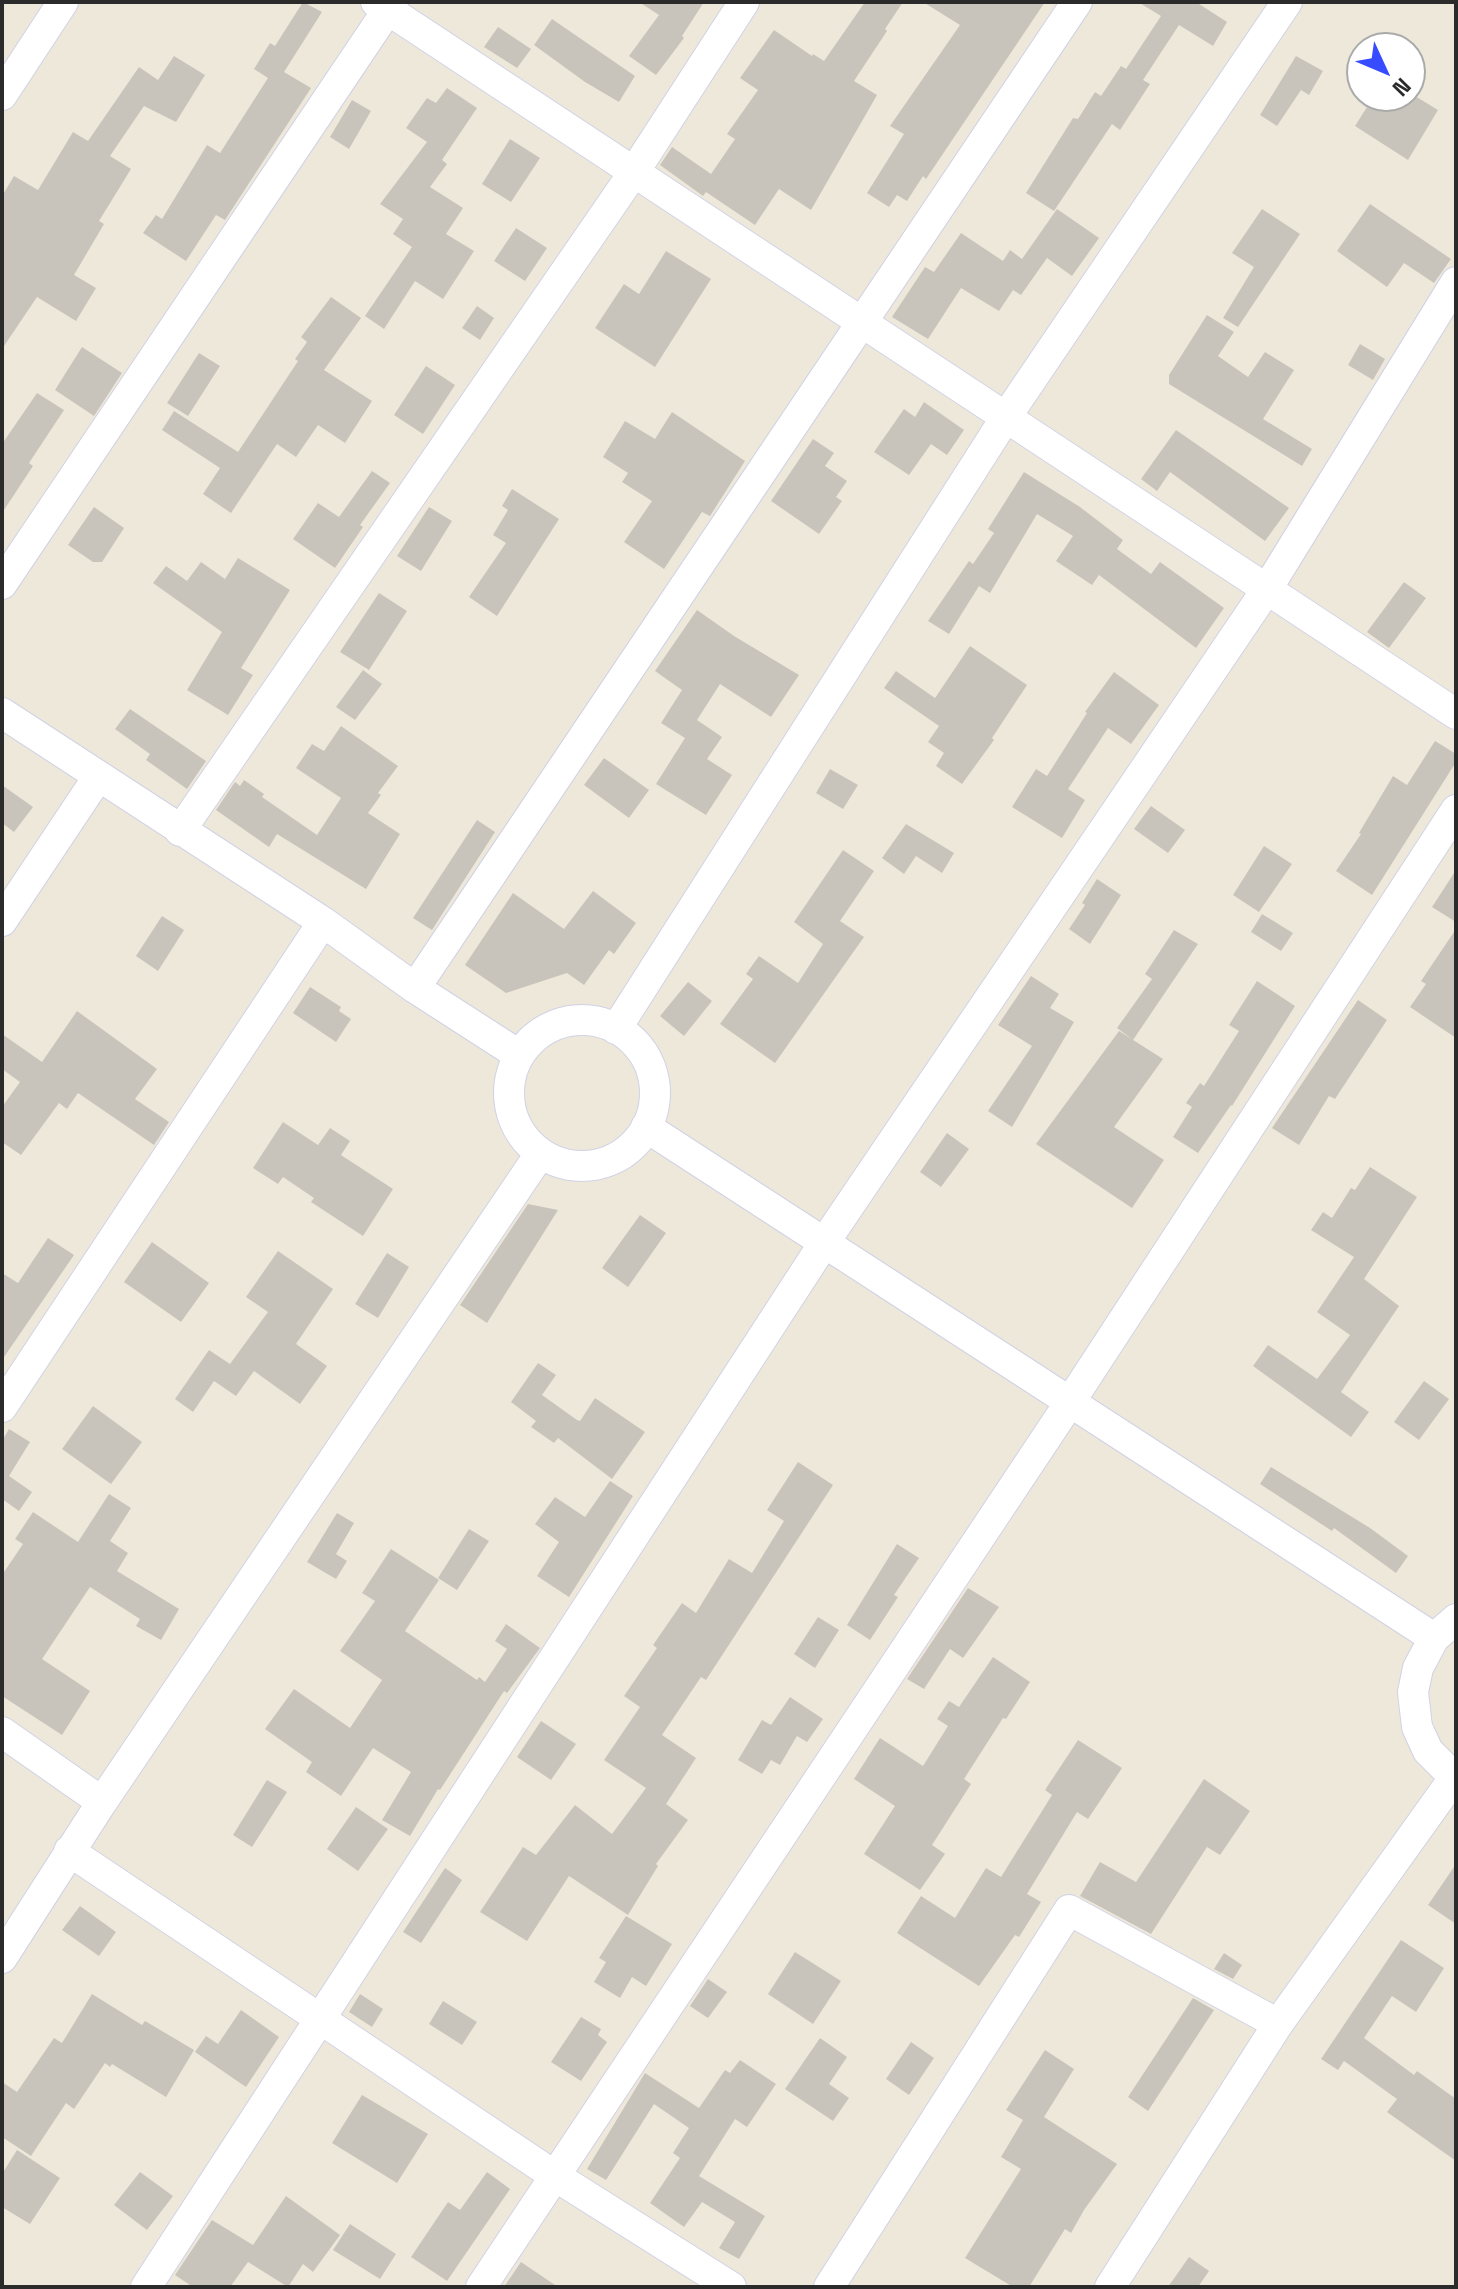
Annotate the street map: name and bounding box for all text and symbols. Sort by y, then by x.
north arrow [1346,32,1426,112]
text: N [1387,72,1417,102]

